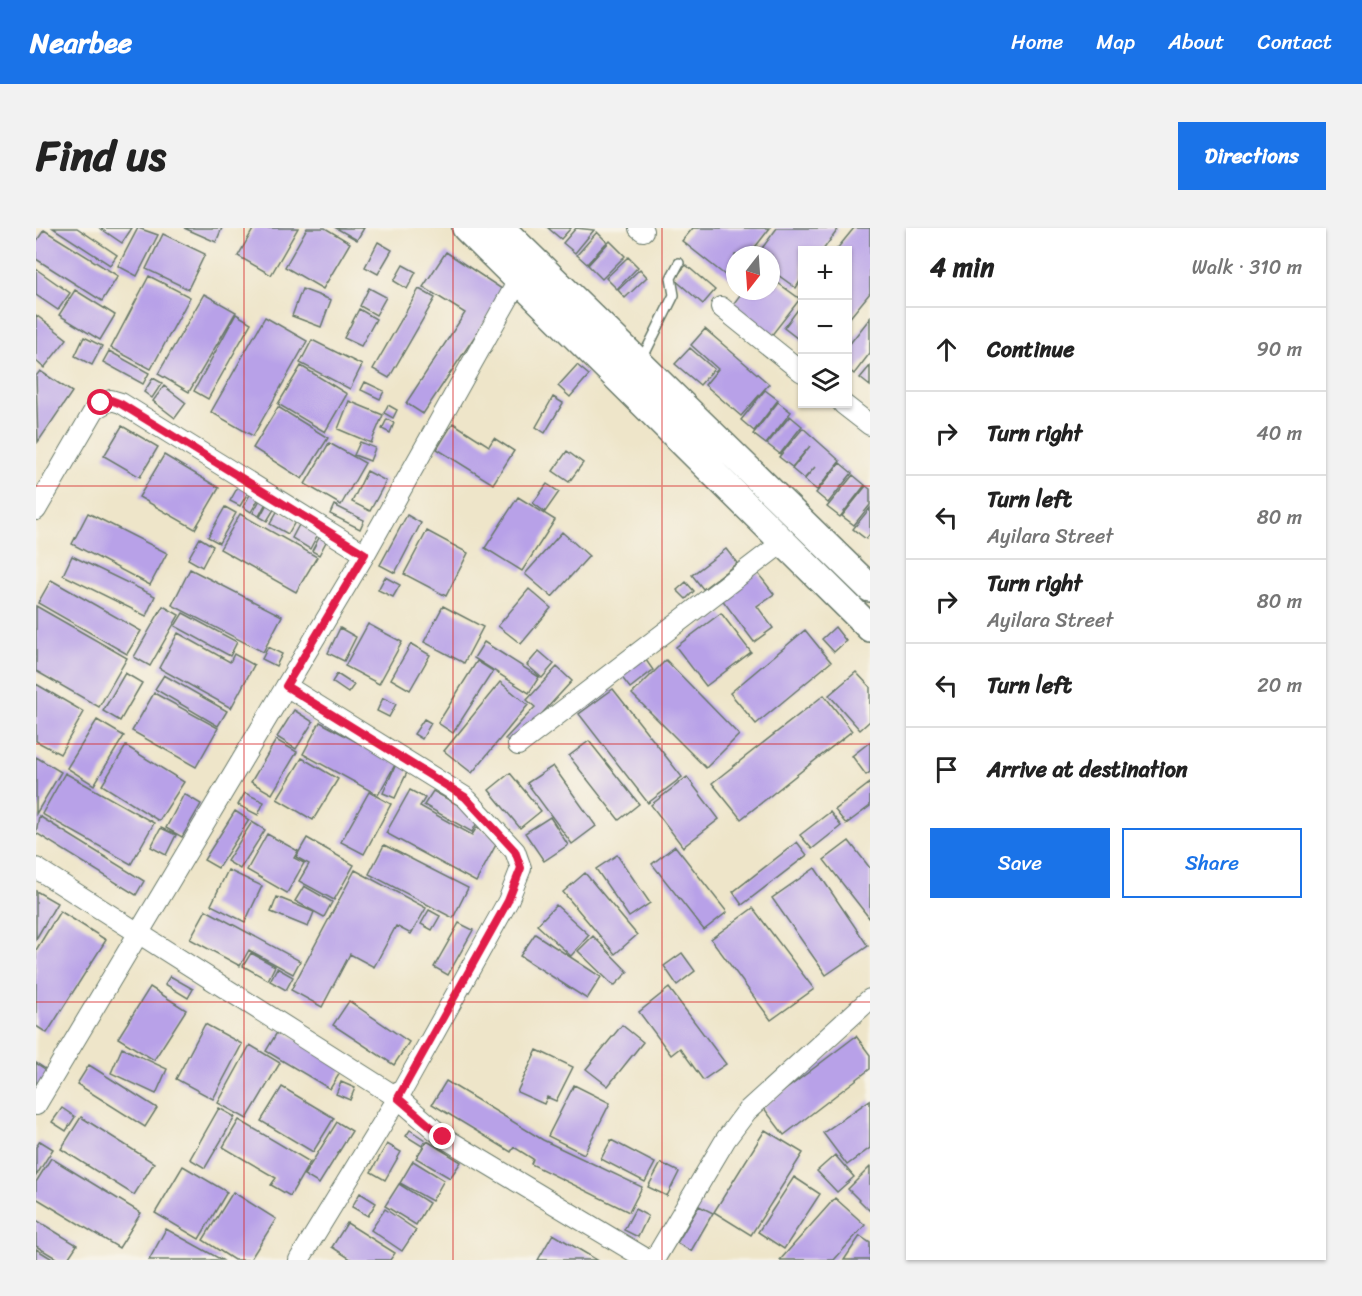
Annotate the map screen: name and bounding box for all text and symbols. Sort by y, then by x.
text: Nearbee [30,18,132,67]
text: Home [1011,23,1063,61]
text: Map [1096,23,1135,61]
text: About [1168,23,1225,61]
text: Contact [1258,23,1332,61]
text: Find us [36,119,166,193]
button: Directions [1178,122,1326,190]
text: 4 min [930,244,994,290]
north arrow [726,246,780,300]
map controls [798,246,852,408]
button: + [798,246,852,300]
text: Walk · 310 m [1192,250,1302,285]
button: − [798,300,852,354]
text: Continue [987,330,1075,369]
text: 90 m [1257,332,1302,367]
icon: ahead [930,333,963,366]
button: layers [798,354,852,408]
route start [87,389,113,415]
text: Turn right [987,414,1082,453]
text: 40 m [1256,416,1302,451]
icon: right [930,417,963,450]
text: Turn left [987,480,1072,519]
text: 80 m [1257,500,1302,535]
icon: left [930,501,963,534]
text: Ayilara Street [987,519,1113,554]
text: Turn right [987,564,1082,603]
text: 80 m [1257,584,1302,619]
icon: right [930,585,963,618]
text: Ayilara Street [987,603,1113,638]
text: Turn left [987,666,1072,705]
text: 20 m [1257,668,1302,703]
icon: left [930,669,963,702]
text: Arrive at destination [987,750,1188,789]
icon: arrive [930,753,963,786]
button: Save [930,828,1110,898]
button: Share [1122,828,1302,898]
route end [429,1123,455,1149]

